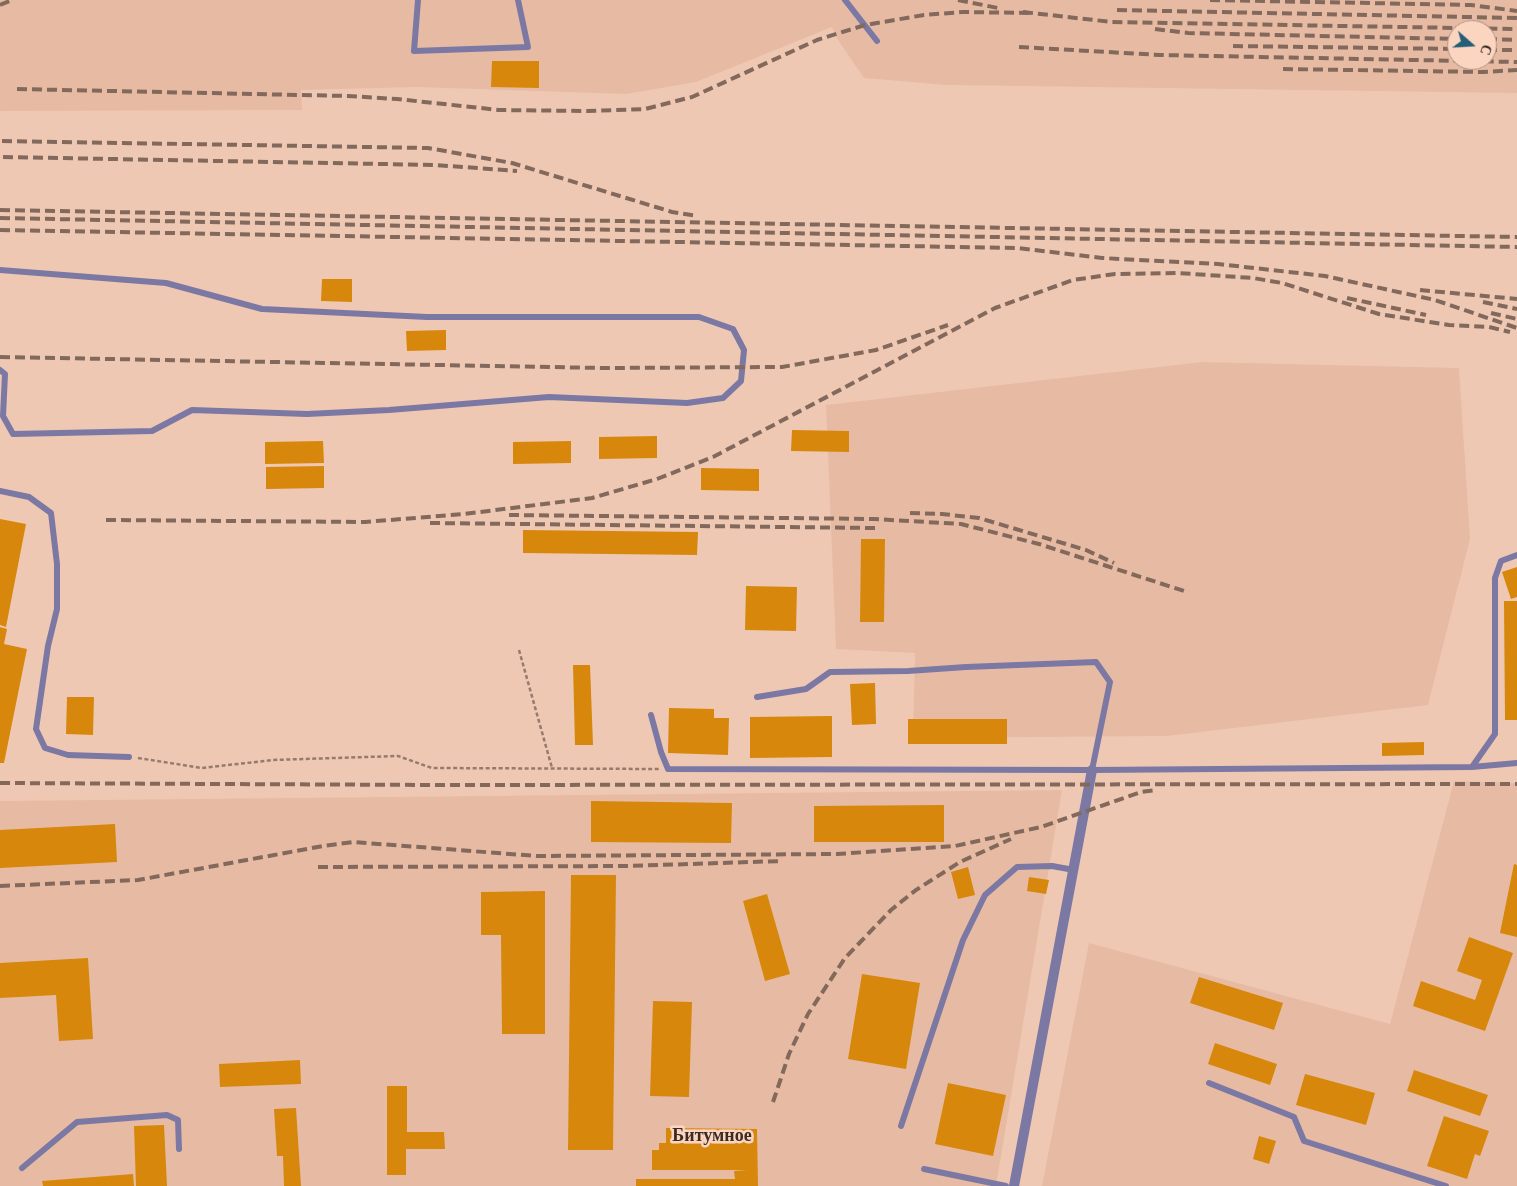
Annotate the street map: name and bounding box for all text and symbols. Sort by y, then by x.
north arrow [1447,20,1497,70]
text: С [1477,42,1494,57]
district label: Битумное [672,1125,752,1147]

